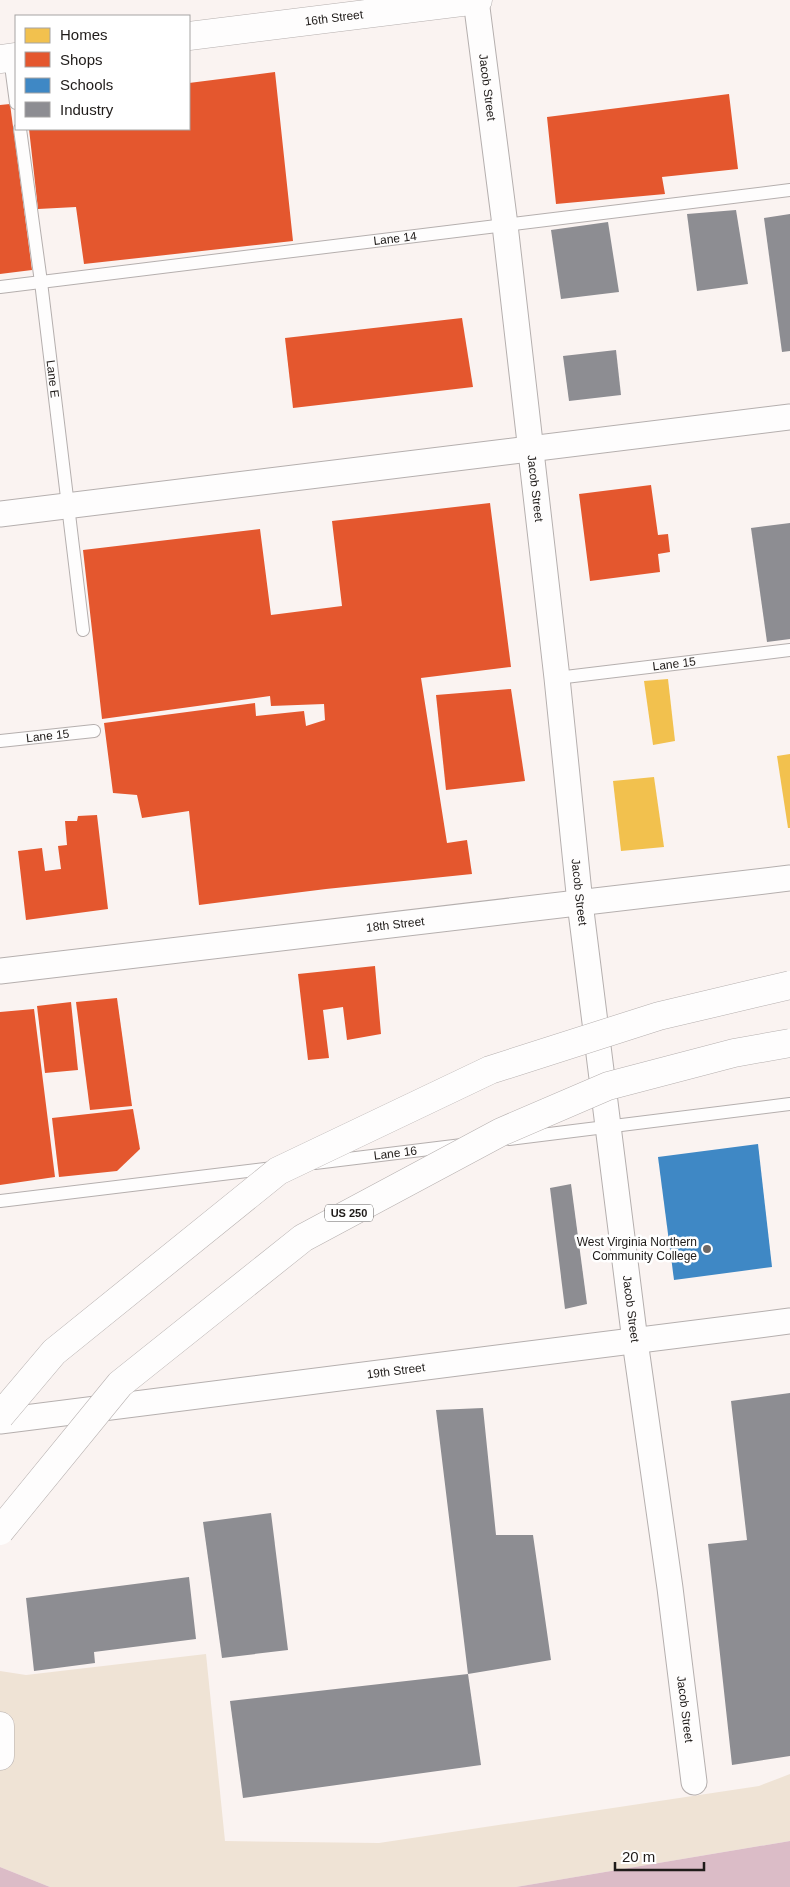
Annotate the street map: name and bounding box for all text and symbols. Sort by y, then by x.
street label: 16th Street [304,7,365,29]
legend [15,15,190,130]
text: Homes [60,26,108,43]
text: Shops [60,51,103,68]
street label: Jacob Street [476,53,499,122]
text: Schools [60,76,113,93]
text: Industry [60,101,114,118]
street label: Lane 14 [373,229,418,248]
street label: Lane E [43,359,62,399]
street label: Jacob Street [524,454,546,523]
street label: Lane 15 [652,654,697,673]
street label: Lane 15 [25,727,70,745]
street label: Jacob Street [568,858,590,927]
street label: 18th Street [365,914,426,935]
street label: Lane 16 [373,1144,418,1163]
road number: US 250 [325,1204,373,1222]
place label: West Virginia Northern Community College [577,1235,697,1263]
marker: West Virginia Northern Community College [701,1243,713,1255]
street label: Jacob Street [620,1274,642,1344]
street label: 19th Street [366,1360,427,1382]
street label: Jacob Street [674,1675,696,1744]
scale bar [615,1840,704,1872]
text: 20 m [622,1848,655,1865]

